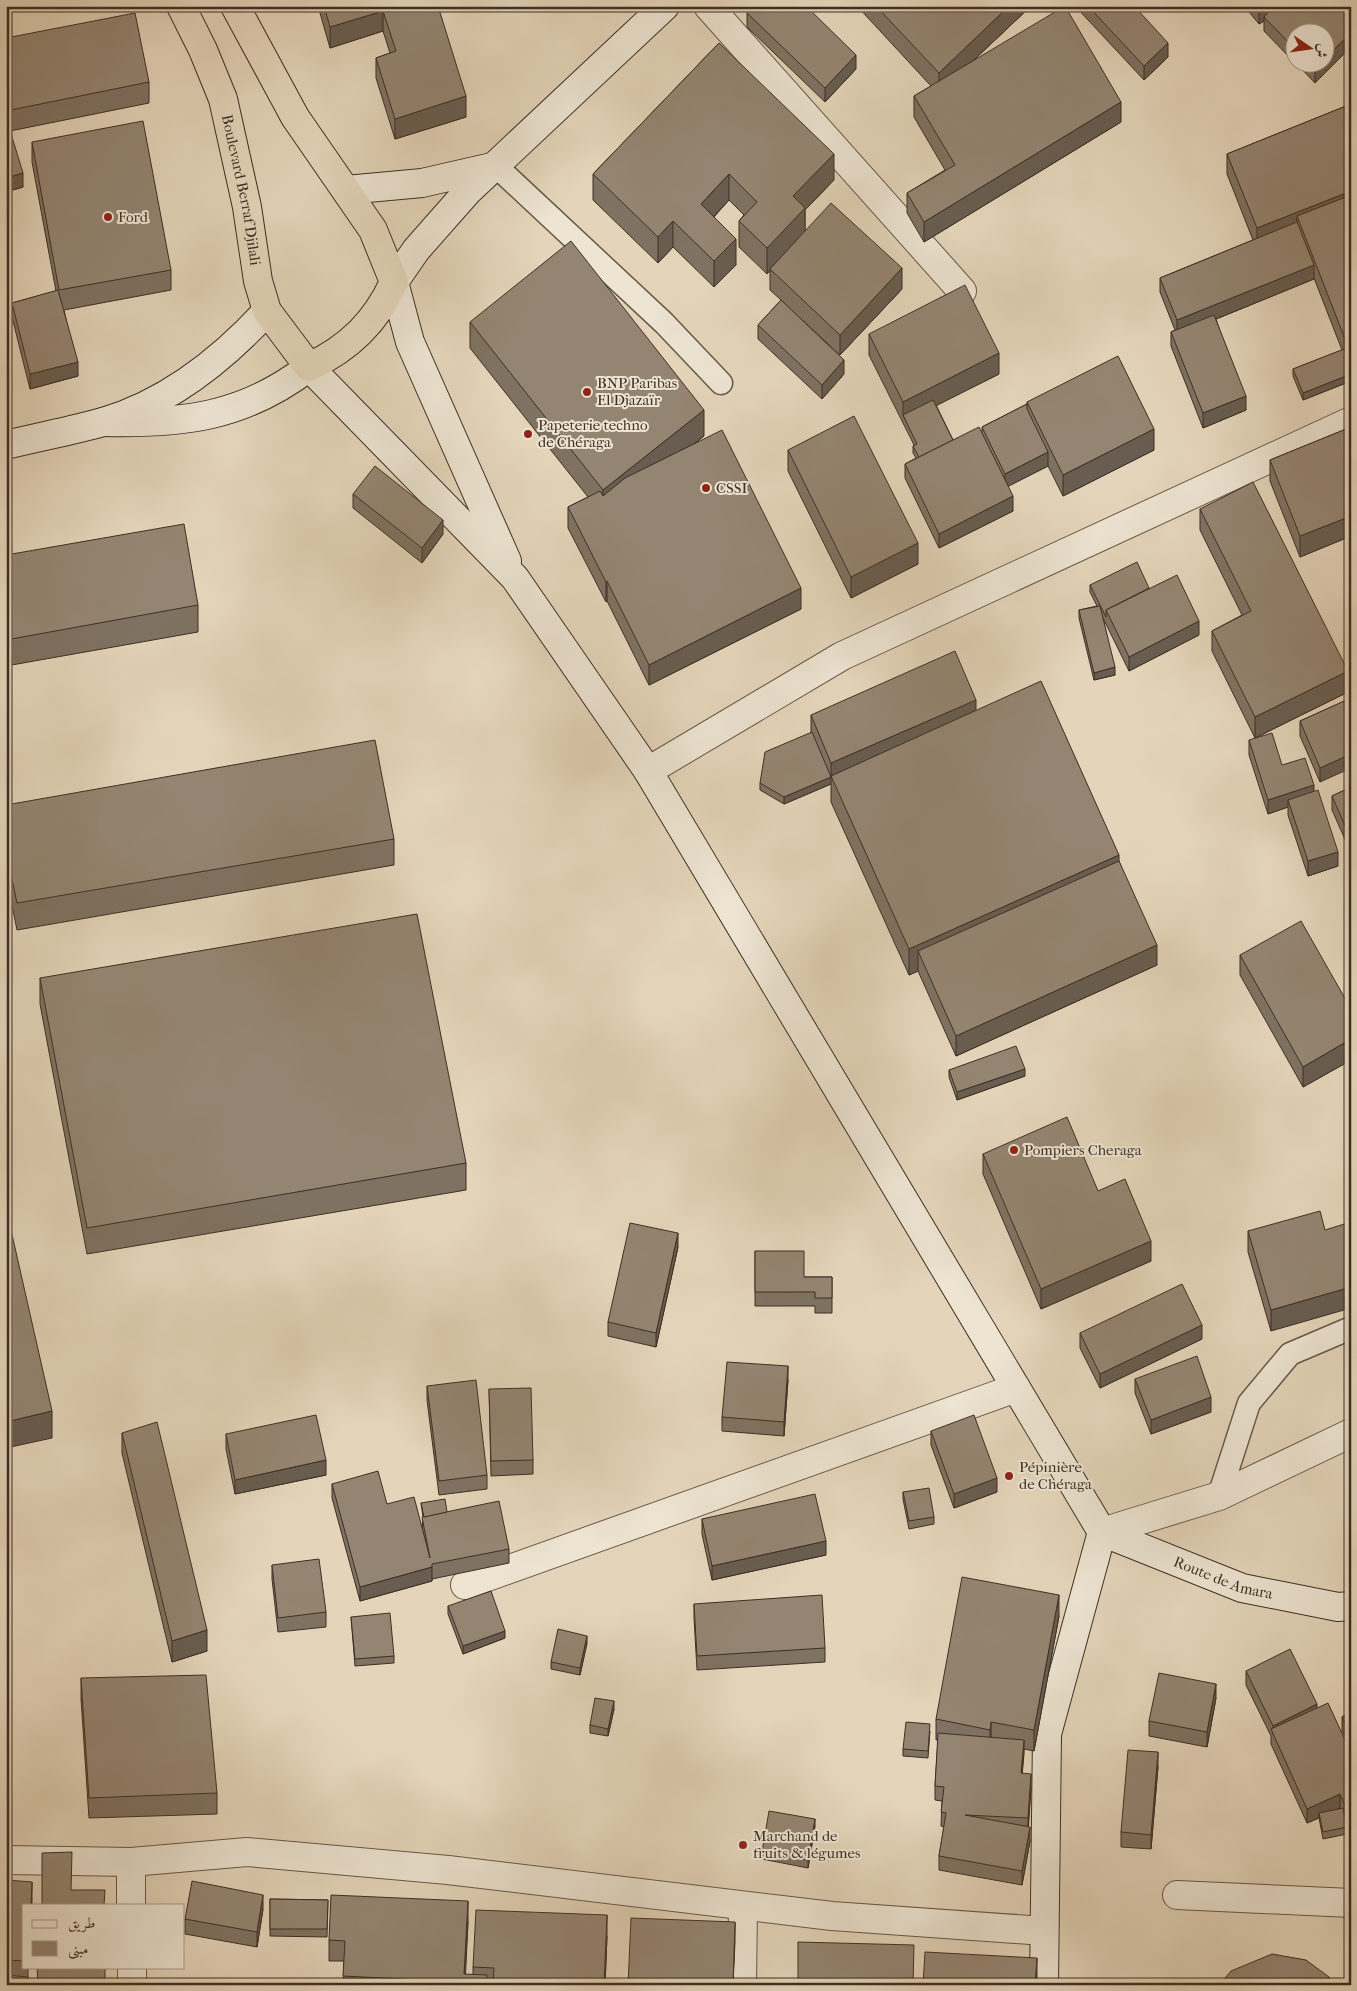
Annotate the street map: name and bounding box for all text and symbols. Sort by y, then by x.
north arrow [1284,22,1334,72]
text: ش [1312,42,1332,60]
street label: Boulevard Berraf Djilali [218,113,265,267]
place label: Ford [118,208,149,226]
marker: Ford [102,211,114,223]
place label: BNP Paribas El Djazaïr [597,374,678,409]
marker: BNP Paribas El Djazaïr [581,386,593,398]
place label: Papeterie techno de Chéraga [538,416,648,451]
marker: Papeterie techno de Chéraga [522,428,534,440]
place label: CSSI [716,479,748,497]
marker: CSSI [700,482,712,494]
place label: Pompiers Cheraga [1024,1141,1143,1159]
marker: Pompiers Cheraga [1008,1144,1020,1156]
place label: Pépinière de Chéraga [1019,1458,1093,1493]
marker: Pépinière de Chéraga [1003,1470,1015,1482]
street label: Route de Amara [1171,1553,1275,1603]
place label: Marchand de fruits & légumes [753,1827,861,1862]
marker: Marchand de fruits & légumes [737,1839,749,1851]
legend [22,1904,185,1968]
text: طريق [68,1914,95,1933]
text: مبنى [68,1940,88,1960]

